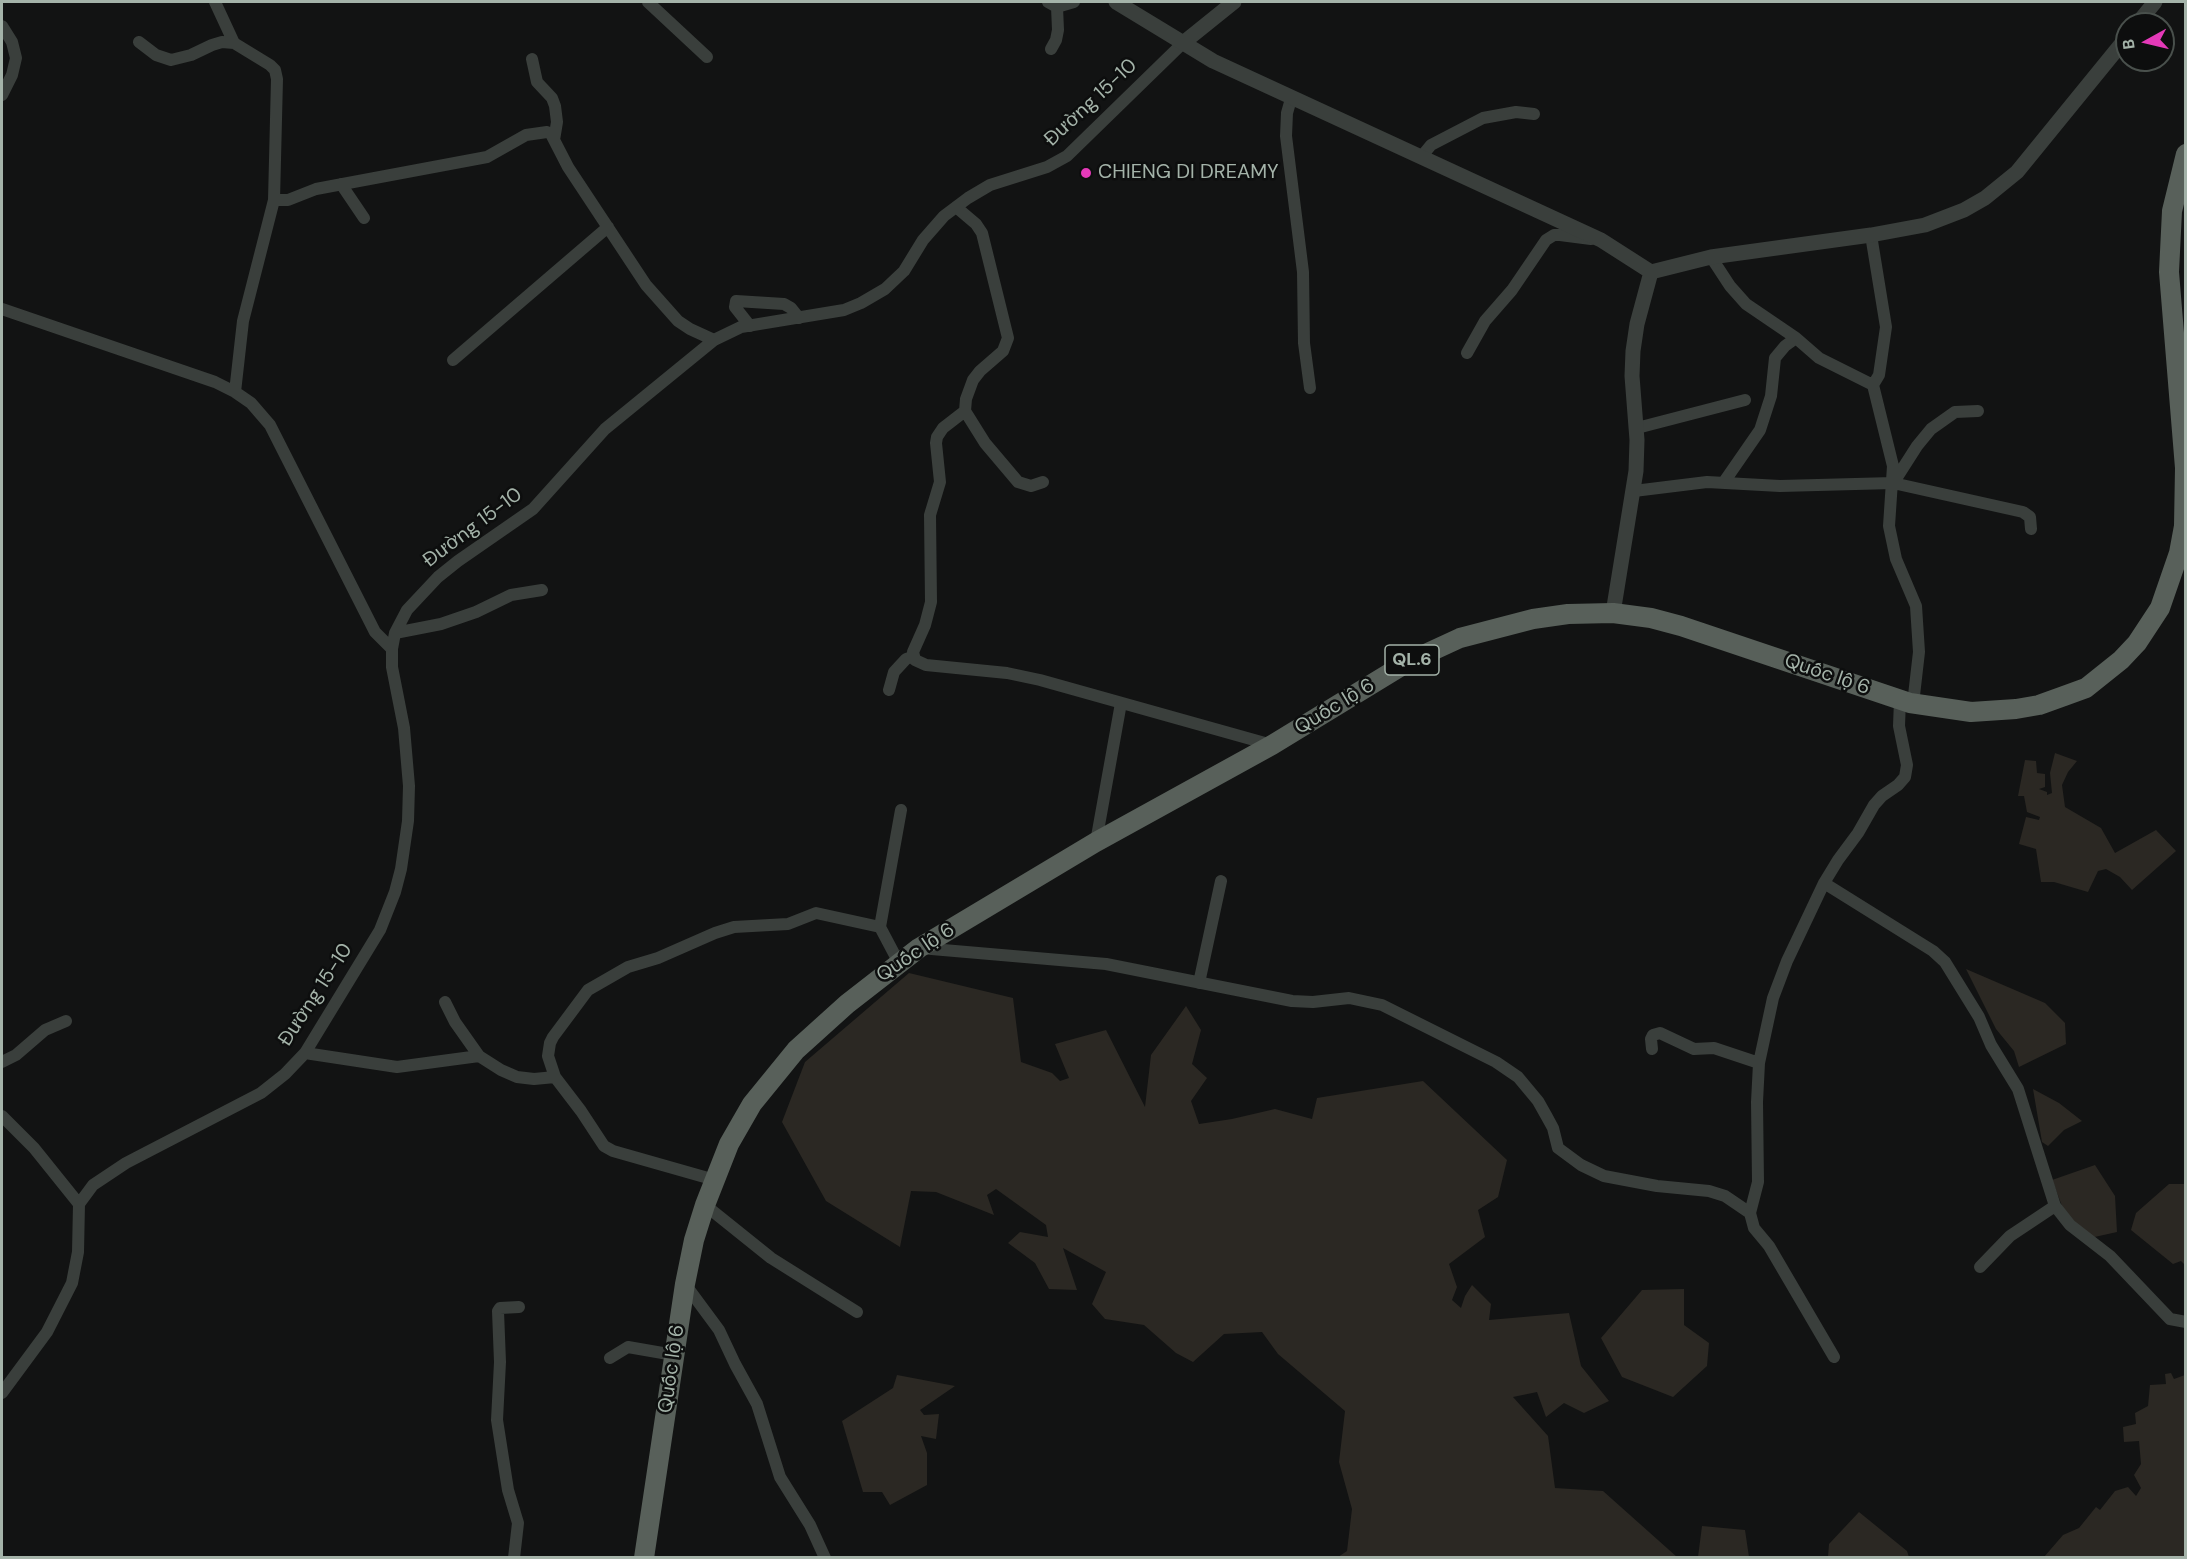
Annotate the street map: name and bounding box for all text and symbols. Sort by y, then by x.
north arrow [2115,12,2175,72]
text: B [2118,38,2140,51]
street label: Đường 15-10 [1040,54,1142,152]
place label: CHIENG DI DREAMY [1098,161,1279,185]
marker: CHIENG DI DREAMY [1079,166,1093,180]
street label: Đường 15-10 [419,483,527,573]
road number: QL.6 [1385,645,1439,675]
street label: Quốc lộ 6 [1781,649,1873,701]
street label: Quốc lộ 6 [1291,674,1379,740]
street label: Quốc lộ 6 [872,918,960,988]
street label: Đường 15-10 [274,939,358,1051]
street label: Quốc lộ 6 [654,1323,690,1415]

